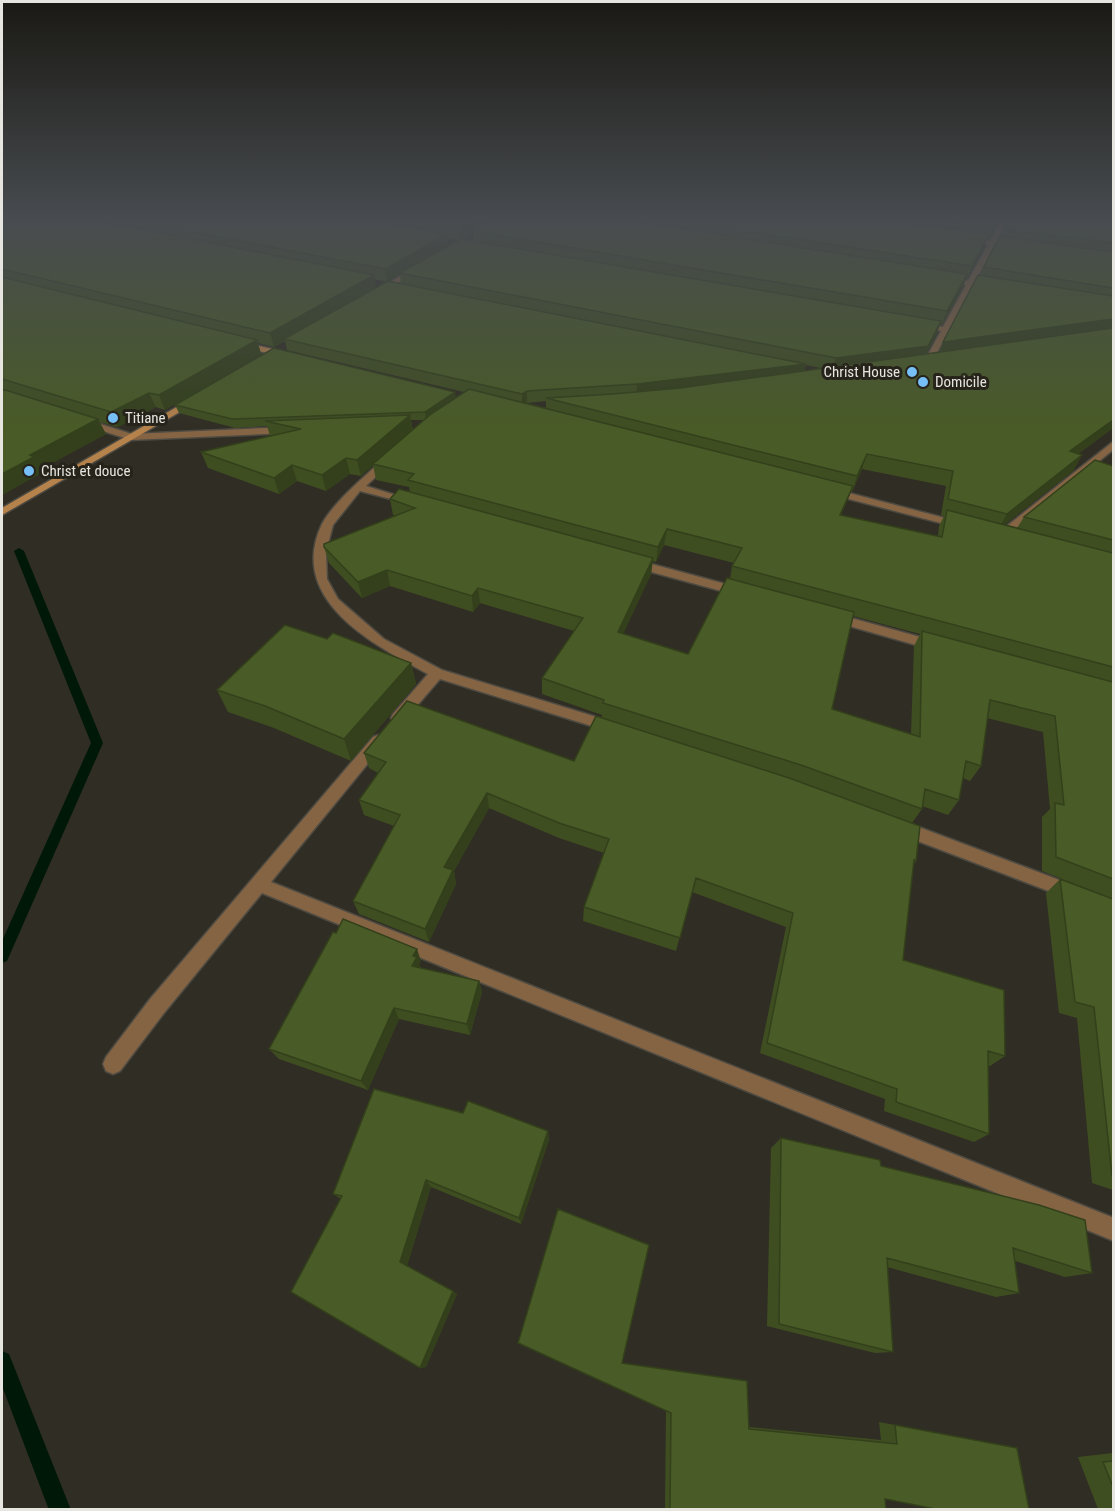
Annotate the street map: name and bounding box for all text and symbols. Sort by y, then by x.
place label: Christ House [824,363,900,381]
marker: Christ House [905,365,919,379]
place label: Domicile [935,373,987,391]
marker: Domicile [916,375,930,389]
place label: Titiane [125,409,166,427]
marker: Titiane [106,411,120,425]
place label: Christ et douce [41,462,131,480]
marker: Christ et douce [22,464,36,478]

